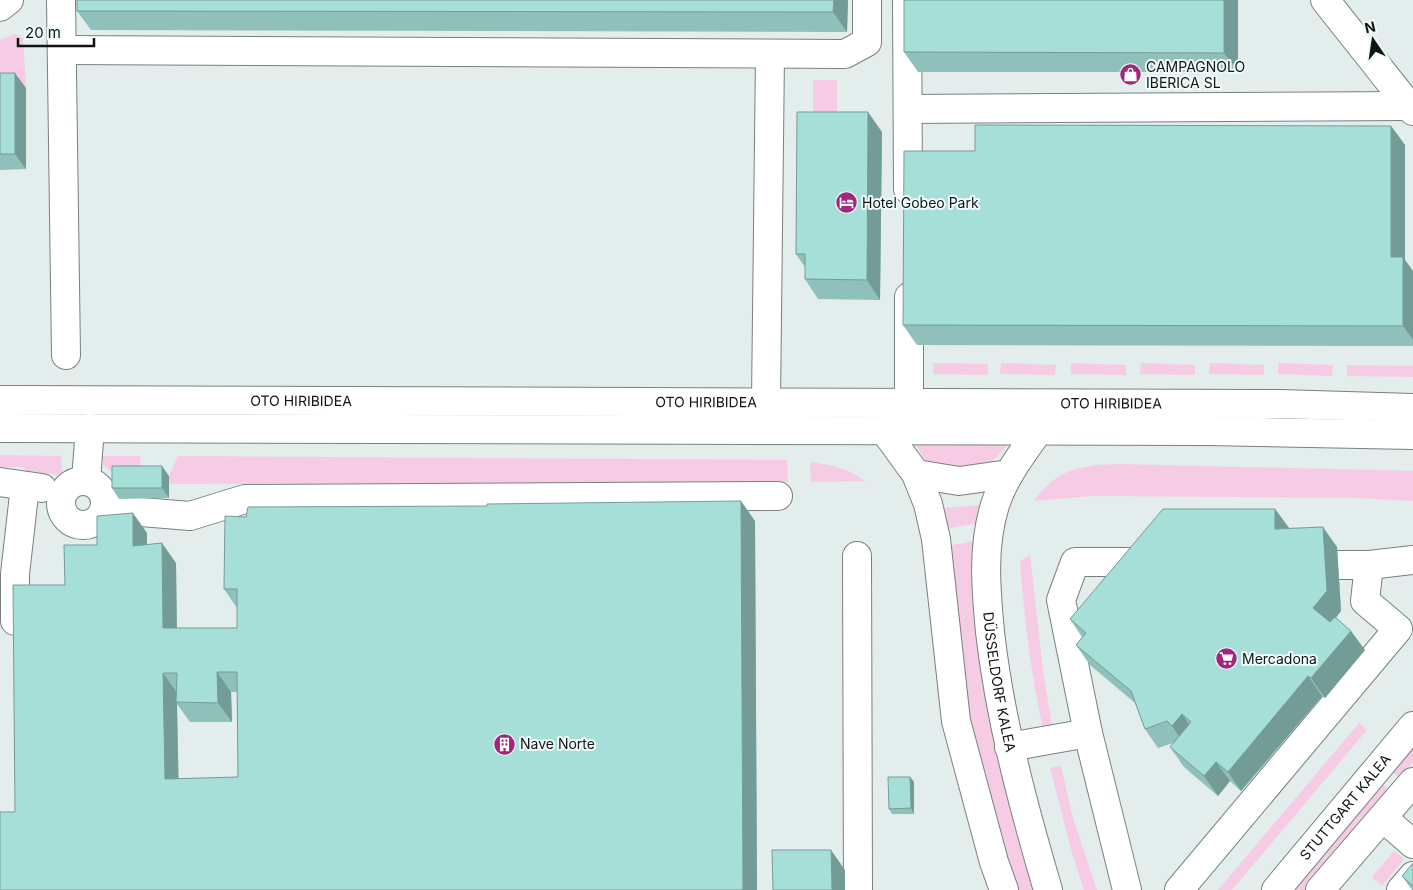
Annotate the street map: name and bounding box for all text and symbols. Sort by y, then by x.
scale bar [18,15,94,47]
north arrow [1348,15,1398,65]
text: N [1363,17,1377,36]
text: 20 m [25,23,61,42]
place label: CAMPAGNOLO IBERICA SL [1146,58,1245,91]
shop icon: CAMPAGNOLO IBERICA SL [1118,63,1142,87]
hotel icon: Hotel Gobeo Park [834,191,858,215]
place label: Hotel Gobeo Park [862,194,979,211]
street label: OTO HIRIBIDEA [250,392,352,409]
street label: OTO HIRIBIDEA [655,393,757,410]
street label: OTO HIRIBIDEA [1060,394,1162,412]
street label: DÜSSELDORF KALEA [980,611,1020,754]
supermarket icon: Mercadona [1214,647,1238,671]
place label: Mercadona [1242,650,1317,667]
building icon: Nave Norte [492,732,516,756]
place label: Nave Norte [520,735,595,752]
street label: STUTTGART KALEA [1296,750,1394,863]

